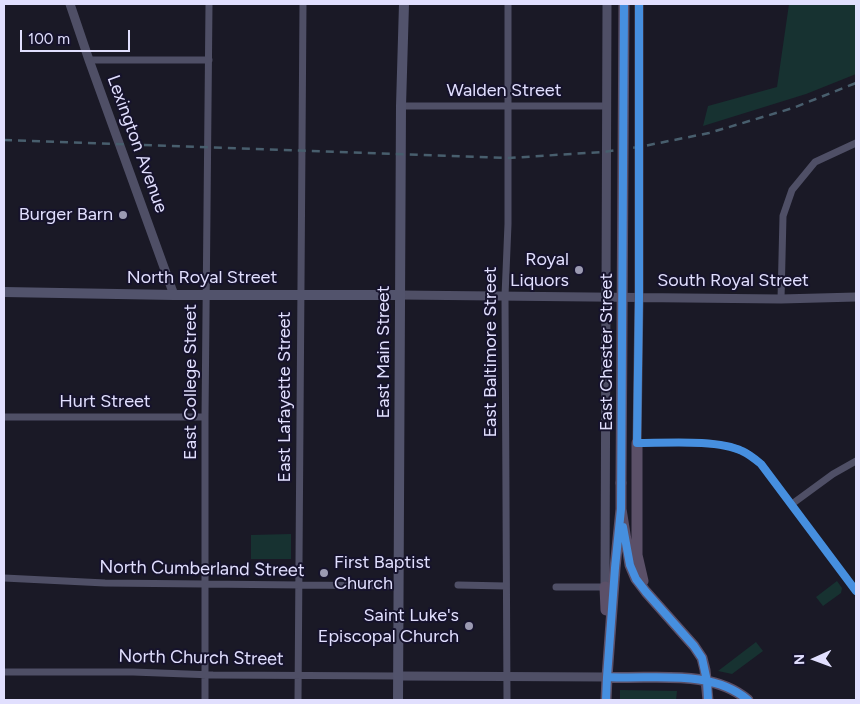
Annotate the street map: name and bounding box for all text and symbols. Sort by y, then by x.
scale bar [22,20,132,52]
text: 100 m [28,30,70,48]
street label: Lexington Avenue [102,72,172,216]
street label: Walden Street [447,80,561,102]
place label: Burger Barn [19,204,113,226]
marker: Burger Barn [117,209,129,221]
place label: Royal Liquors [510,249,569,292]
marker: Royal Liquors [573,264,585,276]
street label: East Baltimore Street [480,266,502,438]
street label: North Royal Street [127,267,277,289]
street label: South Royal Street [657,270,809,292]
street label: East Chester Street [596,273,618,431]
street label: East Main Street [373,286,395,418]
street label: East College Street [180,304,202,460]
street label: East Lafayette Street [274,312,296,482]
street label: Hurt Street [59,391,151,413]
place label: First Baptist Church [334,552,431,594]
street label: North Cumberland Street [99,556,305,582]
marker: First Baptist Church [318,567,330,579]
place label: Saint Luke's Episcopal Church [318,605,459,648]
marker: Saint Luke's Episcopal Church [463,620,475,632]
north arrow [790,634,840,684]
street label: North Church Street [118,646,284,670]
text: N [791,654,808,665]

